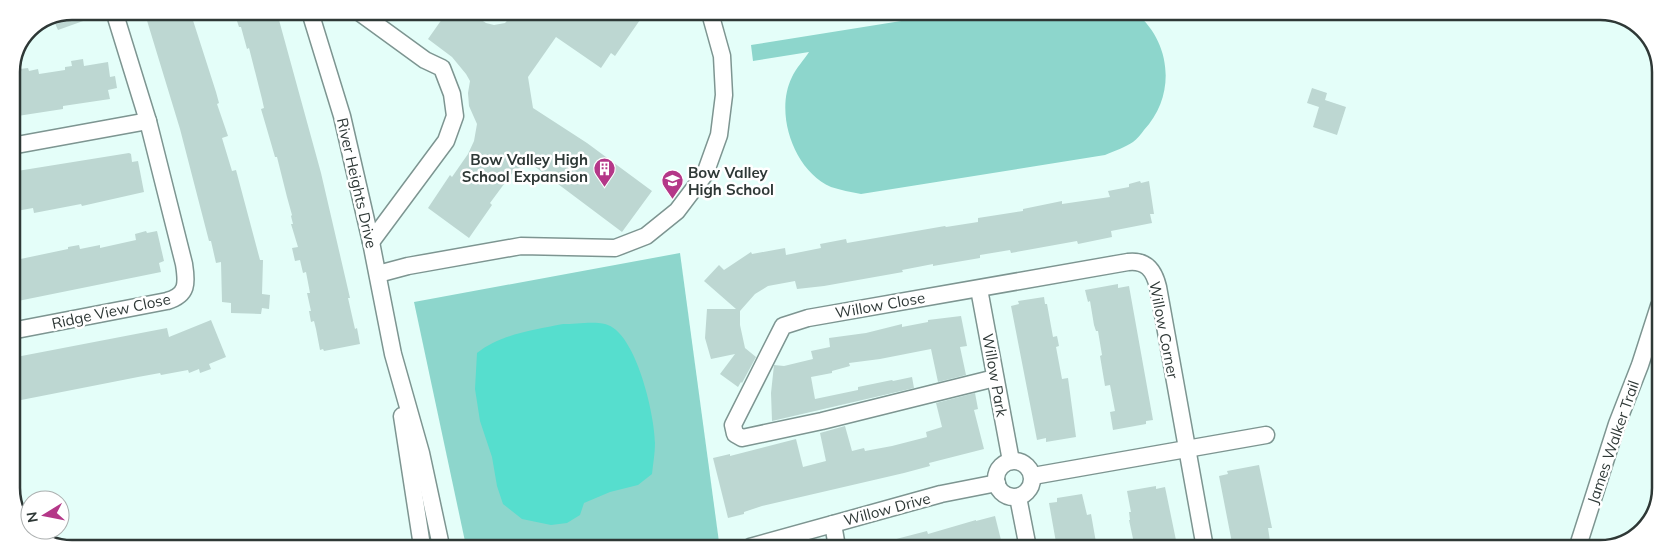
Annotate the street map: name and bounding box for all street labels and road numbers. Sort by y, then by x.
street label: River Heights Drive [333,116,381,250]
street label: Willow Corner [1145,280,1183,381]
street label: Willow Close [834,288,926,322]
street label: Ridge View Close [50,289,172,333]
street label: Willow Park [978,332,1012,418]
street label: James Walker Trail [1583,378,1643,506]
street label: Willow Drive [842,488,932,530]

